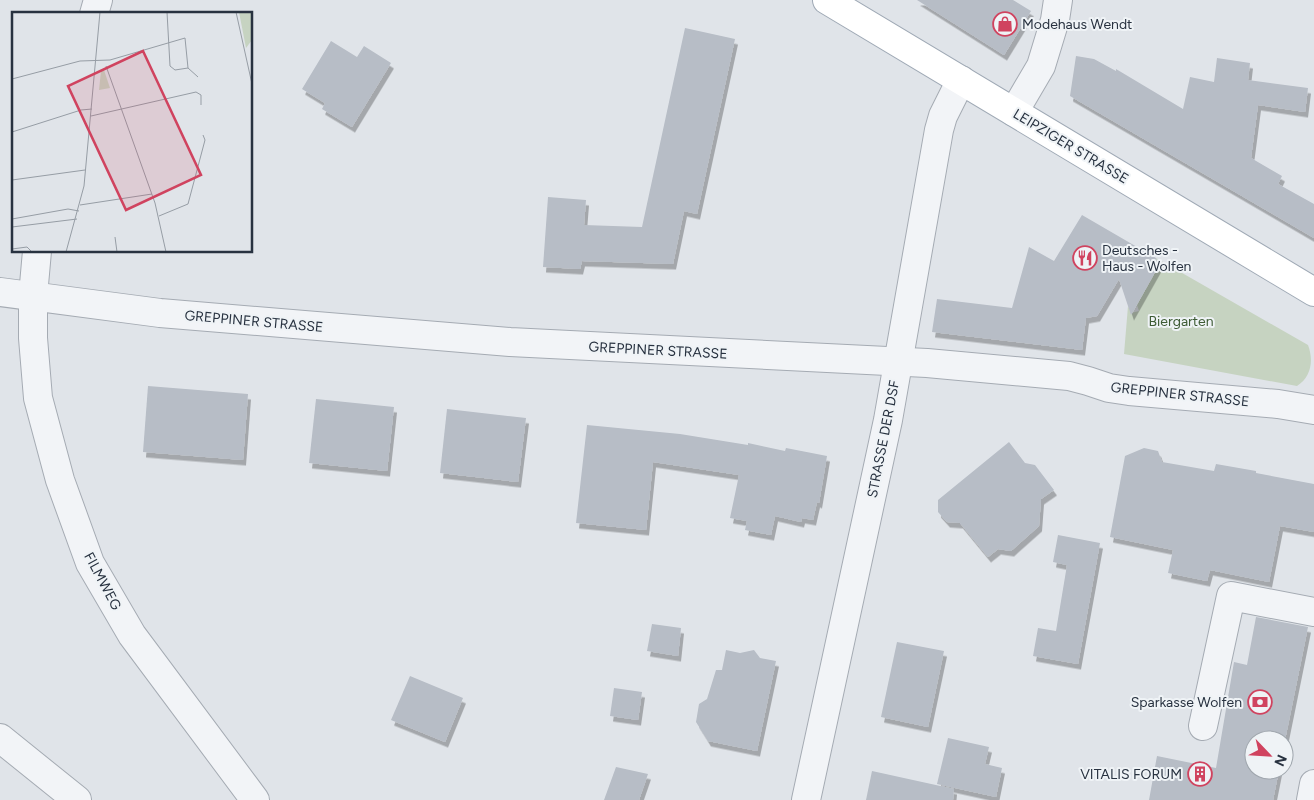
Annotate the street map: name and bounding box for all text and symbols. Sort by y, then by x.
shop icon: Modehaus Wendt [992,11,1018,37]
inset map [12,12,252,252]
place label: Modehaus Wendt [1022,16,1132,33]
street label: LEIPZIGER STRASSE [1010,105,1131,188]
place label: Deutsches - Haus - Wolfen [1102,242,1192,275]
restaurant icon: Deutsches - Haus - Wolfen [1072,245,1098,271]
street label: GREPPINER STRASSE [184,307,324,336]
park label: Biergarten [1149,313,1214,330]
street label: GREPPINER STRASSE [588,338,728,363]
street label: STRASSE DER DSF [864,378,903,499]
street label: GREPPINER STRASSE [1110,379,1250,410]
street label: FILMWEG [80,549,125,613]
bank icon: Sparkasse Wolfen [1247,689,1273,715]
place label: Sparkasse Wolfen [1131,694,1242,711]
north arrow [1244,730,1294,780]
text: N [1270,752,1290,769]
building icon: VITALIS FORUM [1187,761,1213,787]
place label: VITALIS FORUM [1080,766,1182,783]

